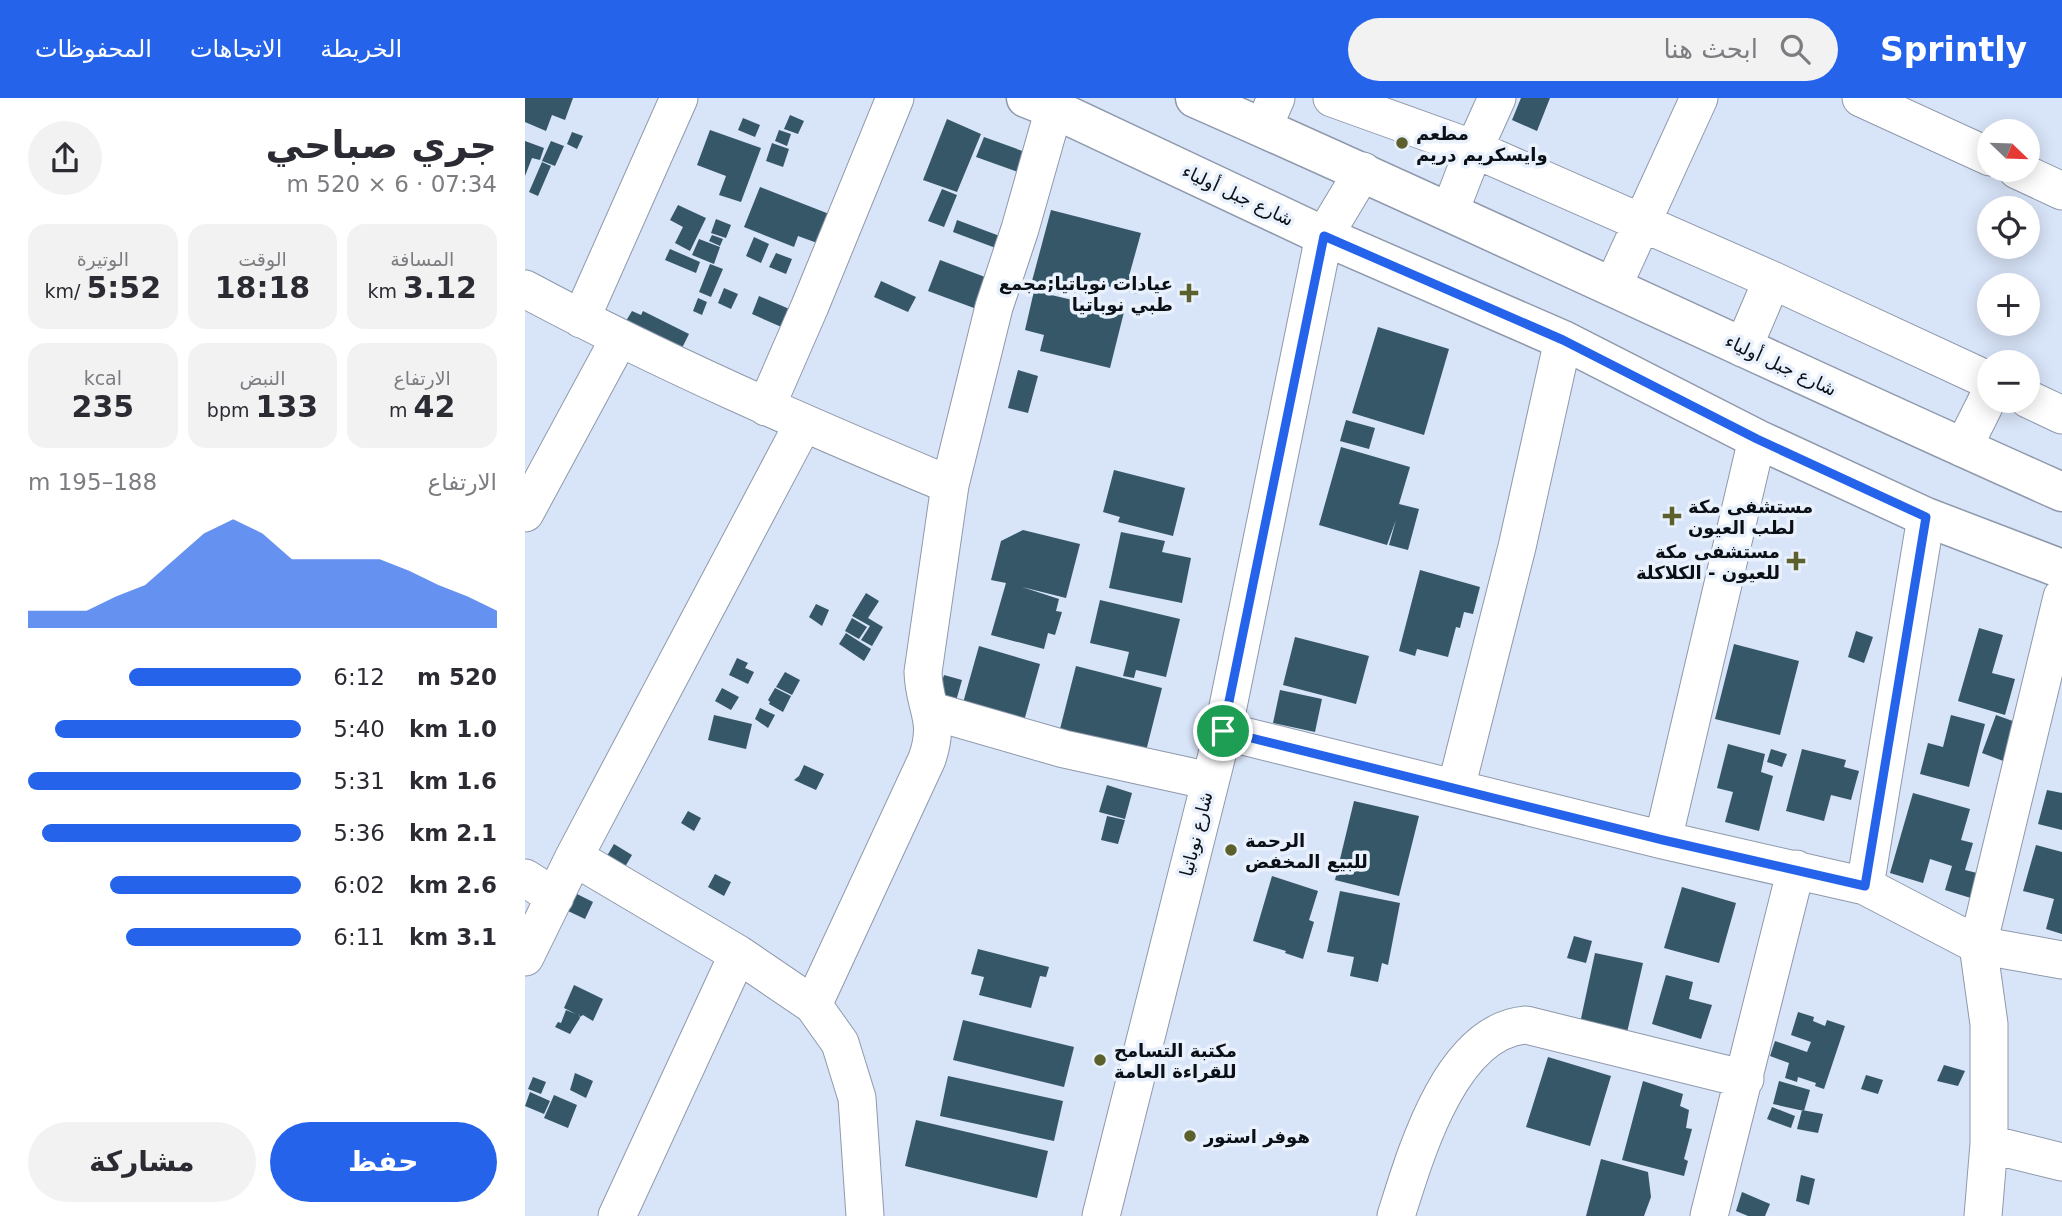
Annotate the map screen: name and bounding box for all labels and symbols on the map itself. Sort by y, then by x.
north arrow [1977,119,2041,182]
place label: مطعم وايسكريم دريم [1416,123,1548,166]
marker: مطعم وايسكريم دريم [1394,135,1410,151]
street label: شارع جبل أولياء [1179,159,1297,231]
place label: عيادات نوباتيا;مجمع طبي نوباتيا [999,273,1173,316]
marker: عيادات نوباتيا;مجمع طبي نوباتيا [1179,283,1199,303]
street label: شارع جبل أولياء [1722,329,1840,401]
place label: مستشفى مكة لطب العيون [1688,496,1813,539]
marker: مستشفى مكة لطب العيون [1662,506,1682,526]
place label: مستشفى مكة للعيون - الكلاكلة [1636,541,1780,584]
marker: مستشفى مكة للعيون - الكلاكلة [1786,551,1806,571]
pin [1193,701,1253,761]
street label: شارع نوباتيا [1175,790,1218,879]
place label: الرحمة للبيع المخفض [1245,830,1368,873]
marker: الرحمة للبيع المخفض [1223,842,1239,858]
place label: مكتبة التسامح للقراءة العامة [1114,1040,1237,1083]
marker: مكتبة التسامح للقراءة العامة [1092,1052,1108,1068]
place label: هوفر استور [1203,1126,1310,1148]
marker: هوفر استور [1182,1128,1198,1144]

